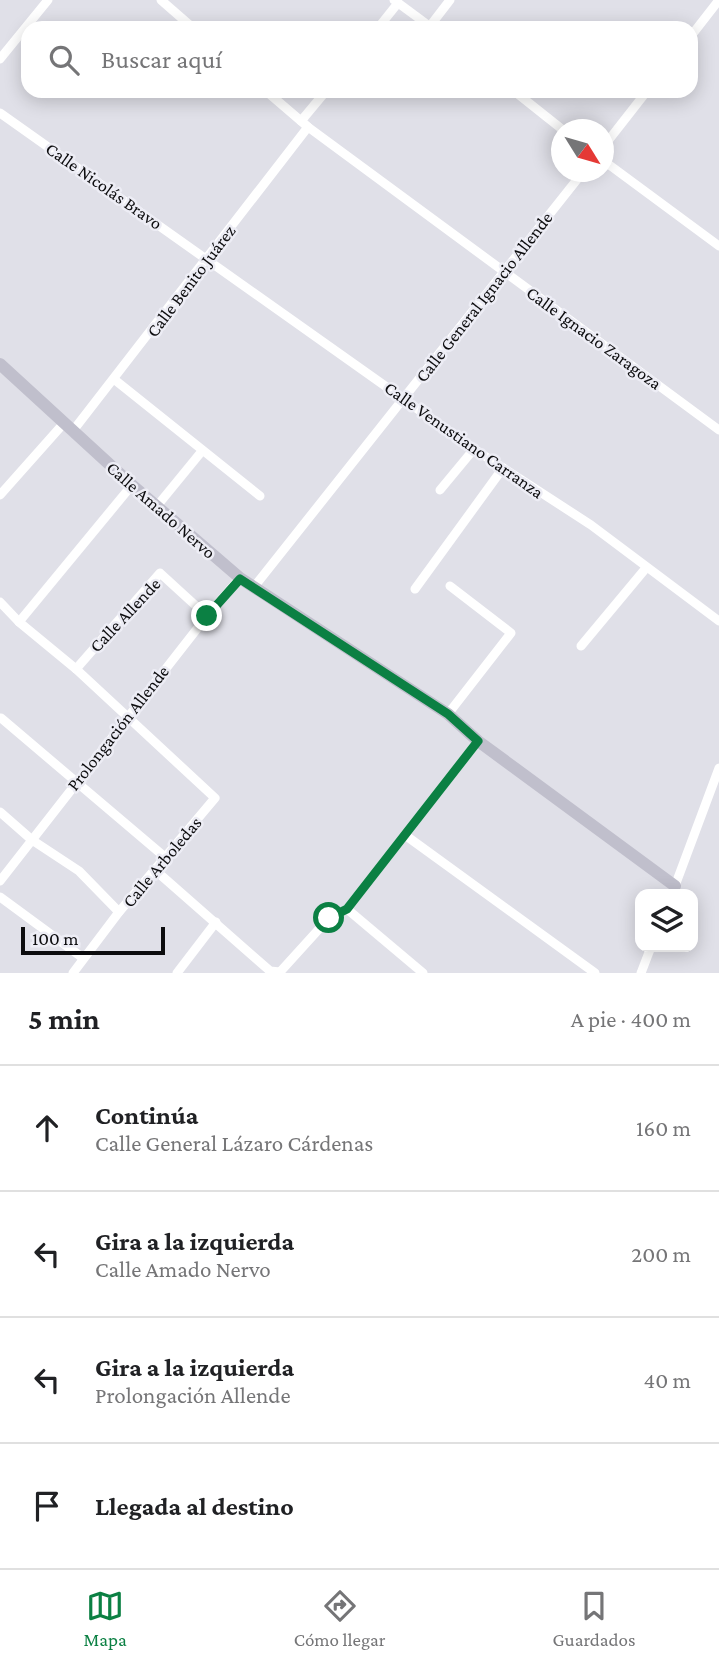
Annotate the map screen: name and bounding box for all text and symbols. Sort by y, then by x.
search box [21,21,698,98]
icon: search [45,41,83,79]
text: Buscar aquí [101,45,222,74]
north arrow [551,119,614,182]
street label: Calle Nicolás Bravo [42,138,166,234]
street label: Calle General Ignacio Allende [411,208,557,386]
street label: Calle Benito Juárez [142,221,240,341]
street label: Calle Ignacio Zaragoza [523,282,665,394]
street label: Calle Venustiano Carranza [381,377,547,503]
street label: Calle Amado Nervo [103,457,220,563]
street label: Calle Allende [86,574,165,656]
route end [191,600,222,631]
street label: Prolongación Allende [63,661,173,794]
street label: Calle Arboledas [118,813,206,911]
map controls [635,889,698,952]
button: layers [635,889,698,952]
route start [313,902,344,933]
scale bar [21,924,164,956]
text: 100 m [32,928,79,949]
text: 5 min [28,1002,100,1035]
text: A pie · 400 m [571,1006,691,1032]
text: Continúa [95,1101,198,1130]
icon: ahead [28,1109,66,1147]
text: 160 m [636,1115,691,1141]
text: Calle General Lázaro Cárdenas [95,1130,373,1156]
text: Gira a la izquierda [95,1227,294,1256]
icon: left [28,1235,66,1273]
text: 200 m [631,1241,691,1267]
text: Calle Amado Nervo [95,1256,271,1282]
text: Gira a la izquierda [95,1353,294,1382]
icon: left [28,1361,66,1399]
text: 40 m [643,1367,691,1393]
text: Prolongación Allende [95,1382,291,1408]
icon: arrive [28,1487,66,1525]
text: Llegada al destino [95,1492,294,1521]
tab: Mapa [83,1587,127,1650]
tab: Cómo llegar [294,1587,386,1650]
tab: Guardados [553,1587,635,1650]

